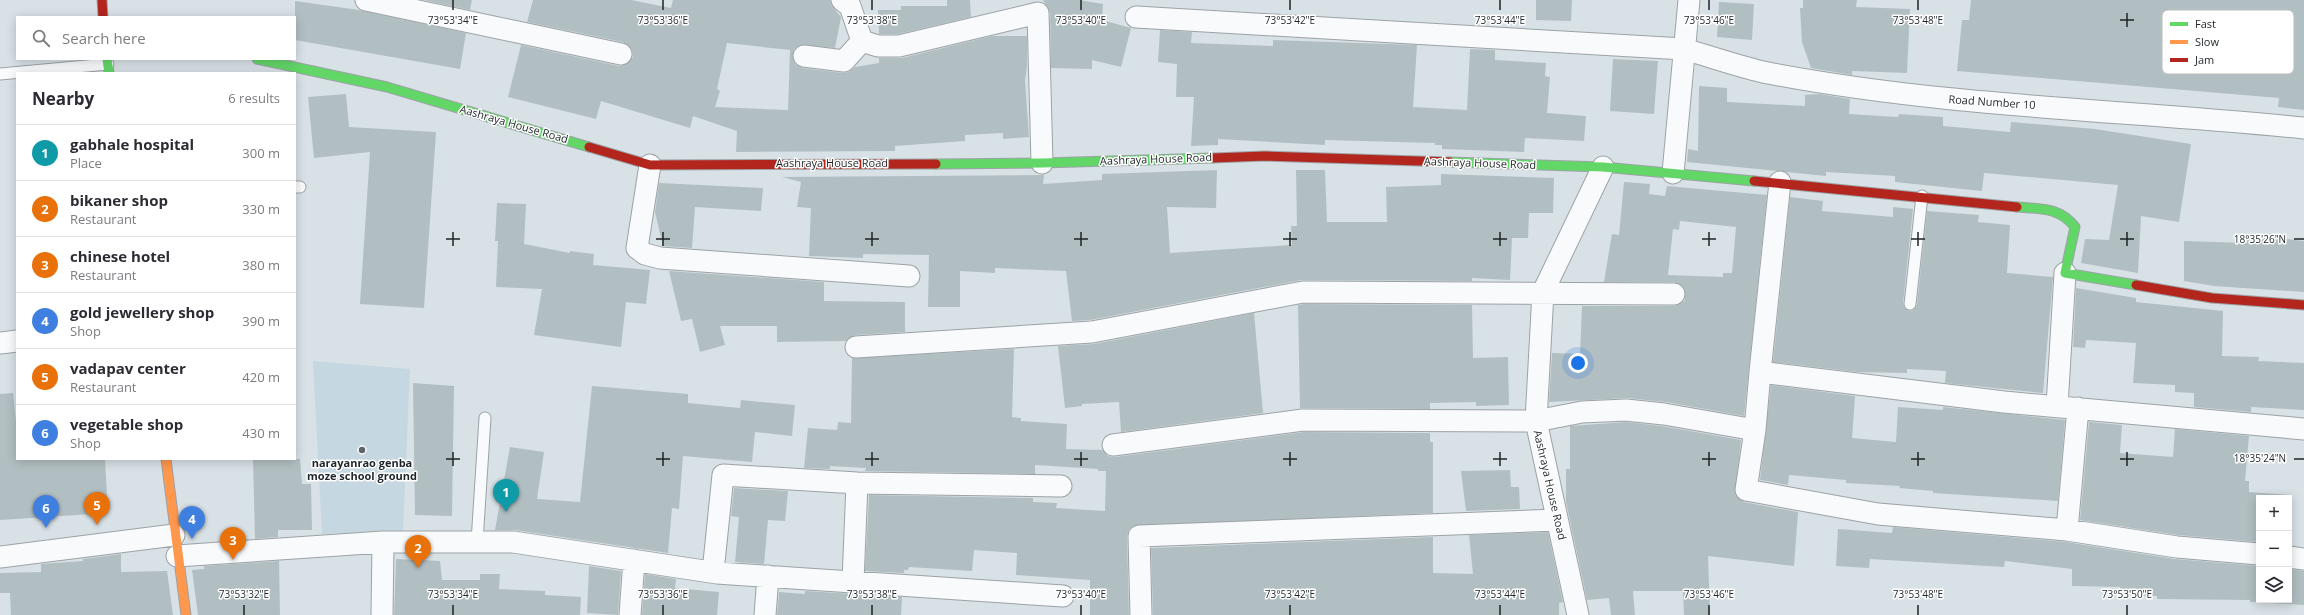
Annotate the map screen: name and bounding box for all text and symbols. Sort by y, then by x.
legend [2162,10,2294,74]
text: 73°53'34"E [428,13,478,27]
text: 73°53'36"E [638,13,688,27]
text: 73°53'38"E [847,13,897,27]
text: 73°53'40"E [1056,13,1106,27]
text: 73°53'42"E [1265,13,1315,27]
text: 73°53'44"E [1475,13,1525,27]
text: 73°53'46"E [1684,13,1734,27]
text: 73°53'48"E [1893,13,1943,27]
search box [16,16,296,60]
text: Fast [2195,16,2216,31]
icon: search [30,27,52,49]
text: Search here [62,28,146,48]
text: Slow [2195,34,2219,49]
text: Jam [2194,52,2214,67]
text: Nearby [32,87,94,110]
text: 6 results [228,89,280,107]
street label: Road Number 10 [1948,91,2036,112]
street label: Aashraya House Road [458,101,570,146]
text: gabhale hospital [70,134,194,154]
text: 1 [41,144,49,162]
text: 300 m [242,144,280,162]
street label: Aashraya House Road [1100,149,1212,168]
street label: Aashraya House Road [1424,153,1536,172]
text: Place [70,154,102,172]
street label: Aashraya House Road [776,155,888,170]
text: bikaner shop [70,190,168,210]
text: 2 [41,200,49,218]
text: 330 m [242,200,280,218]
text: Restaurant [70,210,137,228]
text: 18°35'26"N [2234,232,2286,246]
text: chinese hotel [70,246,170,266]
text: 3 [41,256,49,274]
text: 380 m [242,256,280,274]
text: Restaurant [70,266,137,284]
text: gold jewellery shop [70,302,214,322]
text: 4 [41,312,49,330]
text: 390 m [242,312,280,330]
text: Shop [70,322,101,340]
your location [1568,353,1588,373]
text: vadapav center [70,358,186,378]
text: 5 [41,368,49,386]
text: 420 m [242,368,280,386]
text: Restaurant [70,378,137,396]
text: vegetable shop [70,414,183,434]
text: 6 [41,424,49,442]
text: 430 m [242,424,280,442]
street label: Aashraya House Road [1531,429,1570,541]
text: Shop [70,434,101,452]
marker: narayanrao genba moze school ground [357,445,367,455]
text: 18°35'24"N [2234,451,2286,465]
place label: narayanrao genba moze school ground [307,455,417,483]
pin: 1 [493,479,519,512]
pin: 5 [84,492,110,525]
pin: 6 [33,495,59,528]
map controls [2256,495,2292,603]
button: + [2256,495,2292,531]
pin: 4 [179,506,205,539]
pin: 3 [220,527,246,560]
button: − [2256,531,2292,567]
pin: 2 [405,535,431,568]
button: layers [2256,567,2292,603]
text: 73°53'32"E [219,587,269,601]
text: 73°53'34"E [428,587,478,601]
text: 73°53'36"E [638,587,688,601]
text: 73°53'38"E [847,587,897,601]
text: 73°53'40"E [1056,587,1106,601]
text: 73°53'42"E [1265,587,1315,601]
text: 73°53'44"E [1475,587,1525,601]
text: 73°53'46"E [1684,587,1734,601]
text: 73°53'48"E [1893,587,1943,601]
text: 73°53'50"E [2102,587,2152,601]

